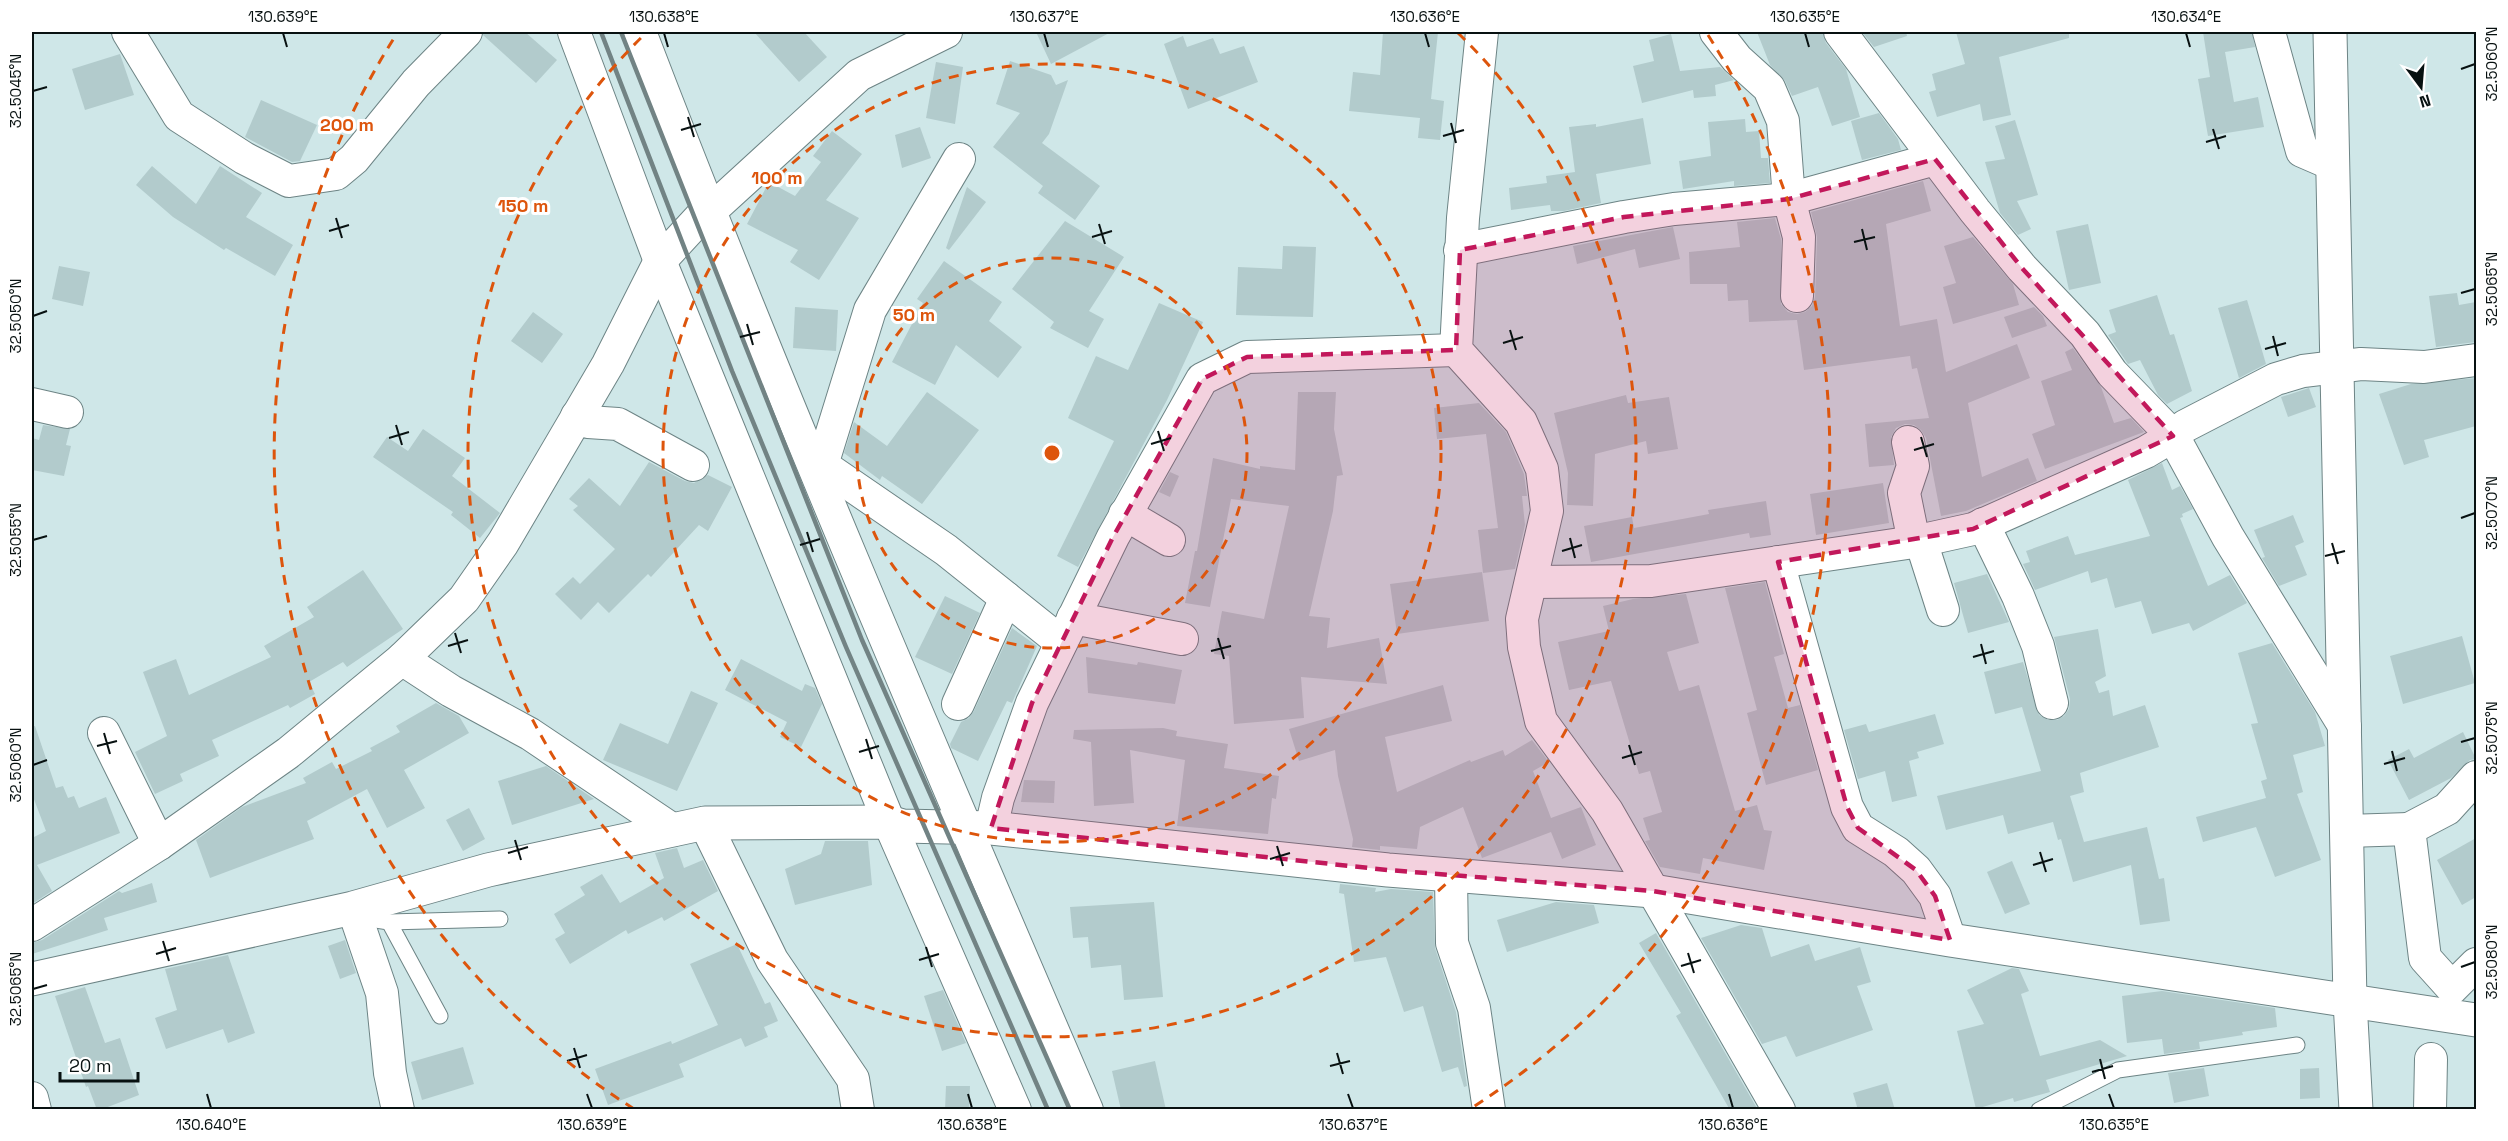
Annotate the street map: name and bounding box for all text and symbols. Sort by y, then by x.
text: 130.639°E [248,7,318,26]
text: 130.638°E [629,7,699,26]
text: 130.637°E [1009,7,1079,26]
text: 130.636°E [1390,7,1460,26]
text: 130.635°E [1770,7,1840,26]
text: 130.634°E [2151,7,2221,26]
text: 32.5060°N [2482,27,2501,101]
text: 32.5045°N [6,54,25,128]
north arrow [2391,57,2451,117]
text: N [2417,89,2433,113]
text: 200 m [320,113,374,136]
text: 100 m [751,166,803,189]
text: 150 m [498,194,548,217]
text: 32.5065°N [2482,252,2501,326]
text: 32.5050°N [6,279,25,353]
text: 50 m [893,303,935,326]
centre of rings [1042,443,1062,463]
text: 32.5070°N [2482,476,2501,550]
text: 32.5055°N [6,503,25,577]
text: 32.5075°N [2482,701,2501,775]
text: 32.5060°N [6,728,25,802]
text: 32.5080°N [2482,924,2501,1000]
text: 32.5065°N [6,952,25,1026]
scale bar [60,1045,138,1083]
text: 20 m [69,1054,112,1077]
text: 130.640°E [176,1115,246,1134]
text: 130.639°E [557,1115,627,1134]
text: 130.638°E [937,1115,1007,1134]
text: 130.637°E [1318,1115,1388,1134]
text: 130.636°E [1698,1115,1768,1134]
text: 130.635°E [2079,1115,2149,1134]

